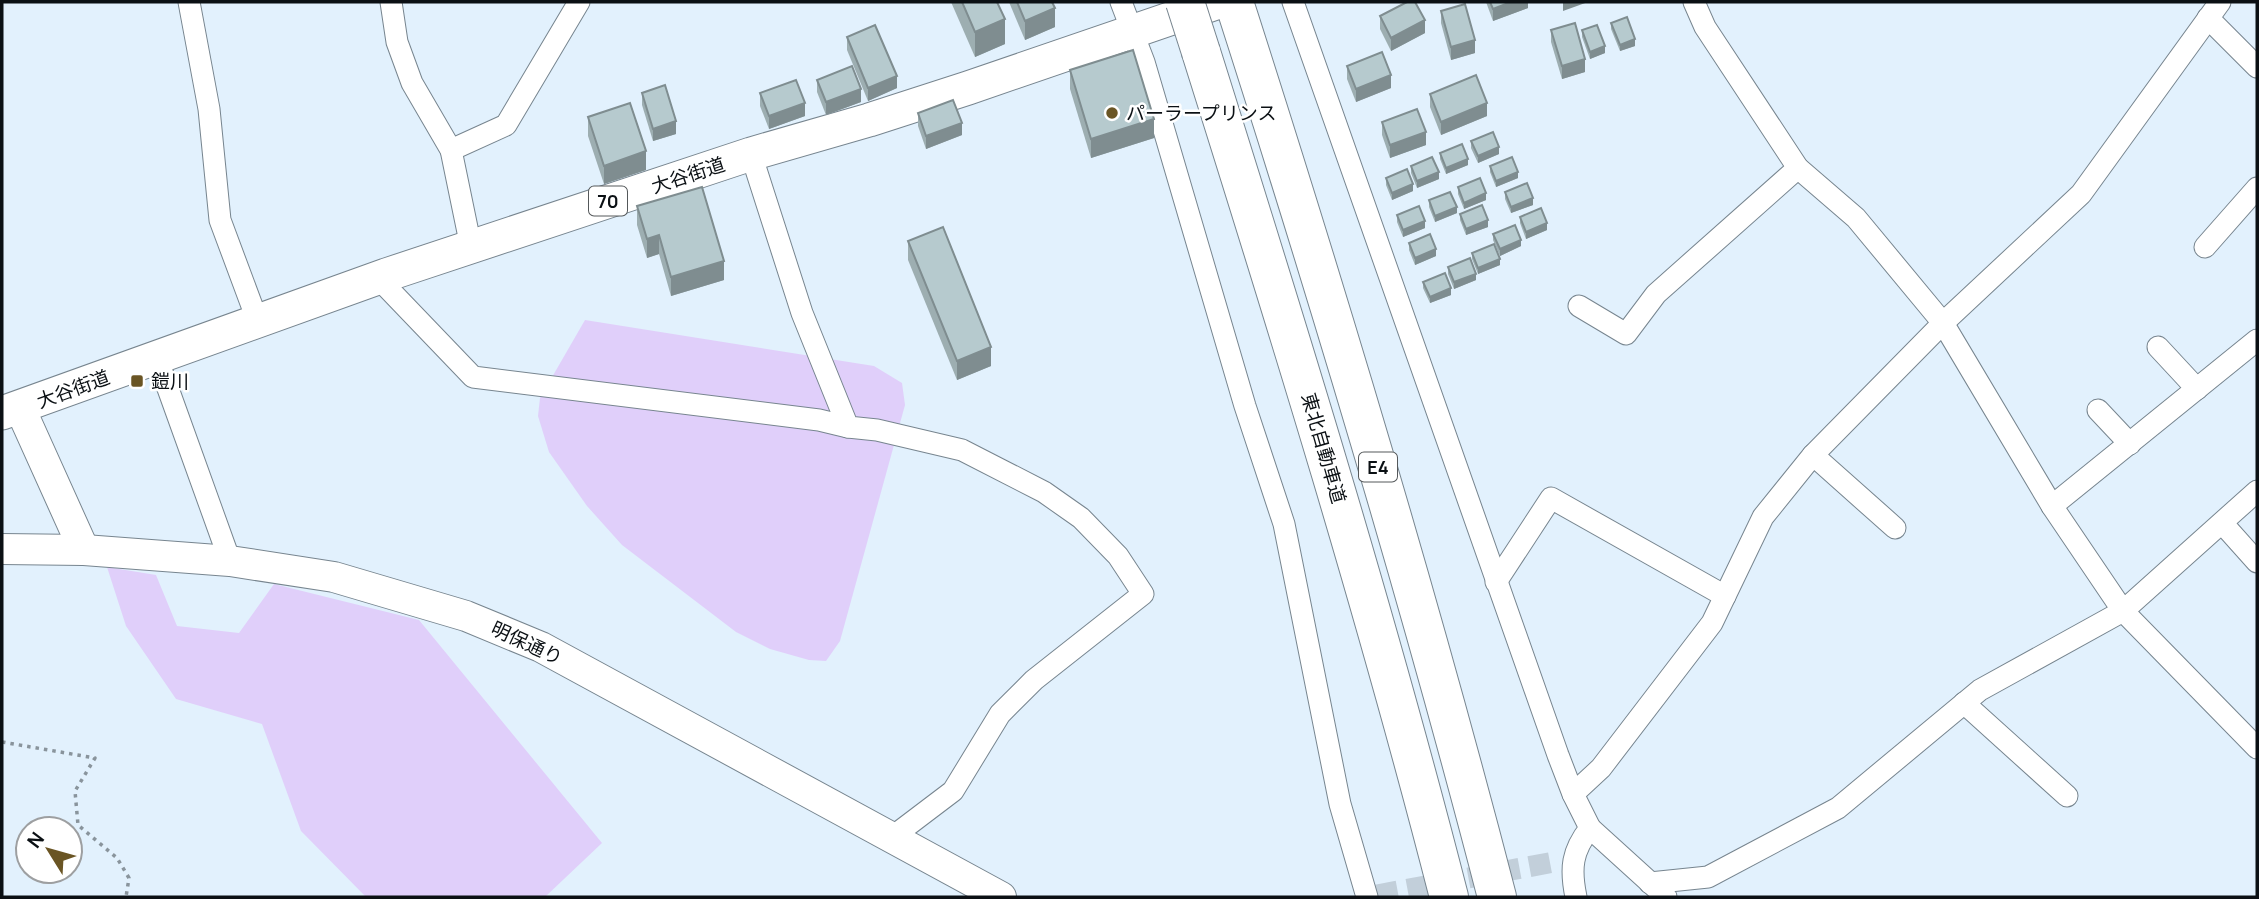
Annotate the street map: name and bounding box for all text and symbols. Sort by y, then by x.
place label: パーラープリンス [1126,100,1276,126]
marker: パーラープリンス [1104,105,1120,121]
street label: 大谷街道 [648,151,728,199]
road number: 70 [589,186,627,216]
street label: 大谷街道 [33,364,113,414]
place label: 鎧川 [151,368,189,394]
marker: 鎧川 [129,373,145,389]
street label: 東北自動車道 [1296,390,1352,506]
road number: E4 [1359,452,1397,481]
street label: 明保通り [487,615,567,671]
north arrow [14,815,84,885]
text: N [21,826,50,853]

